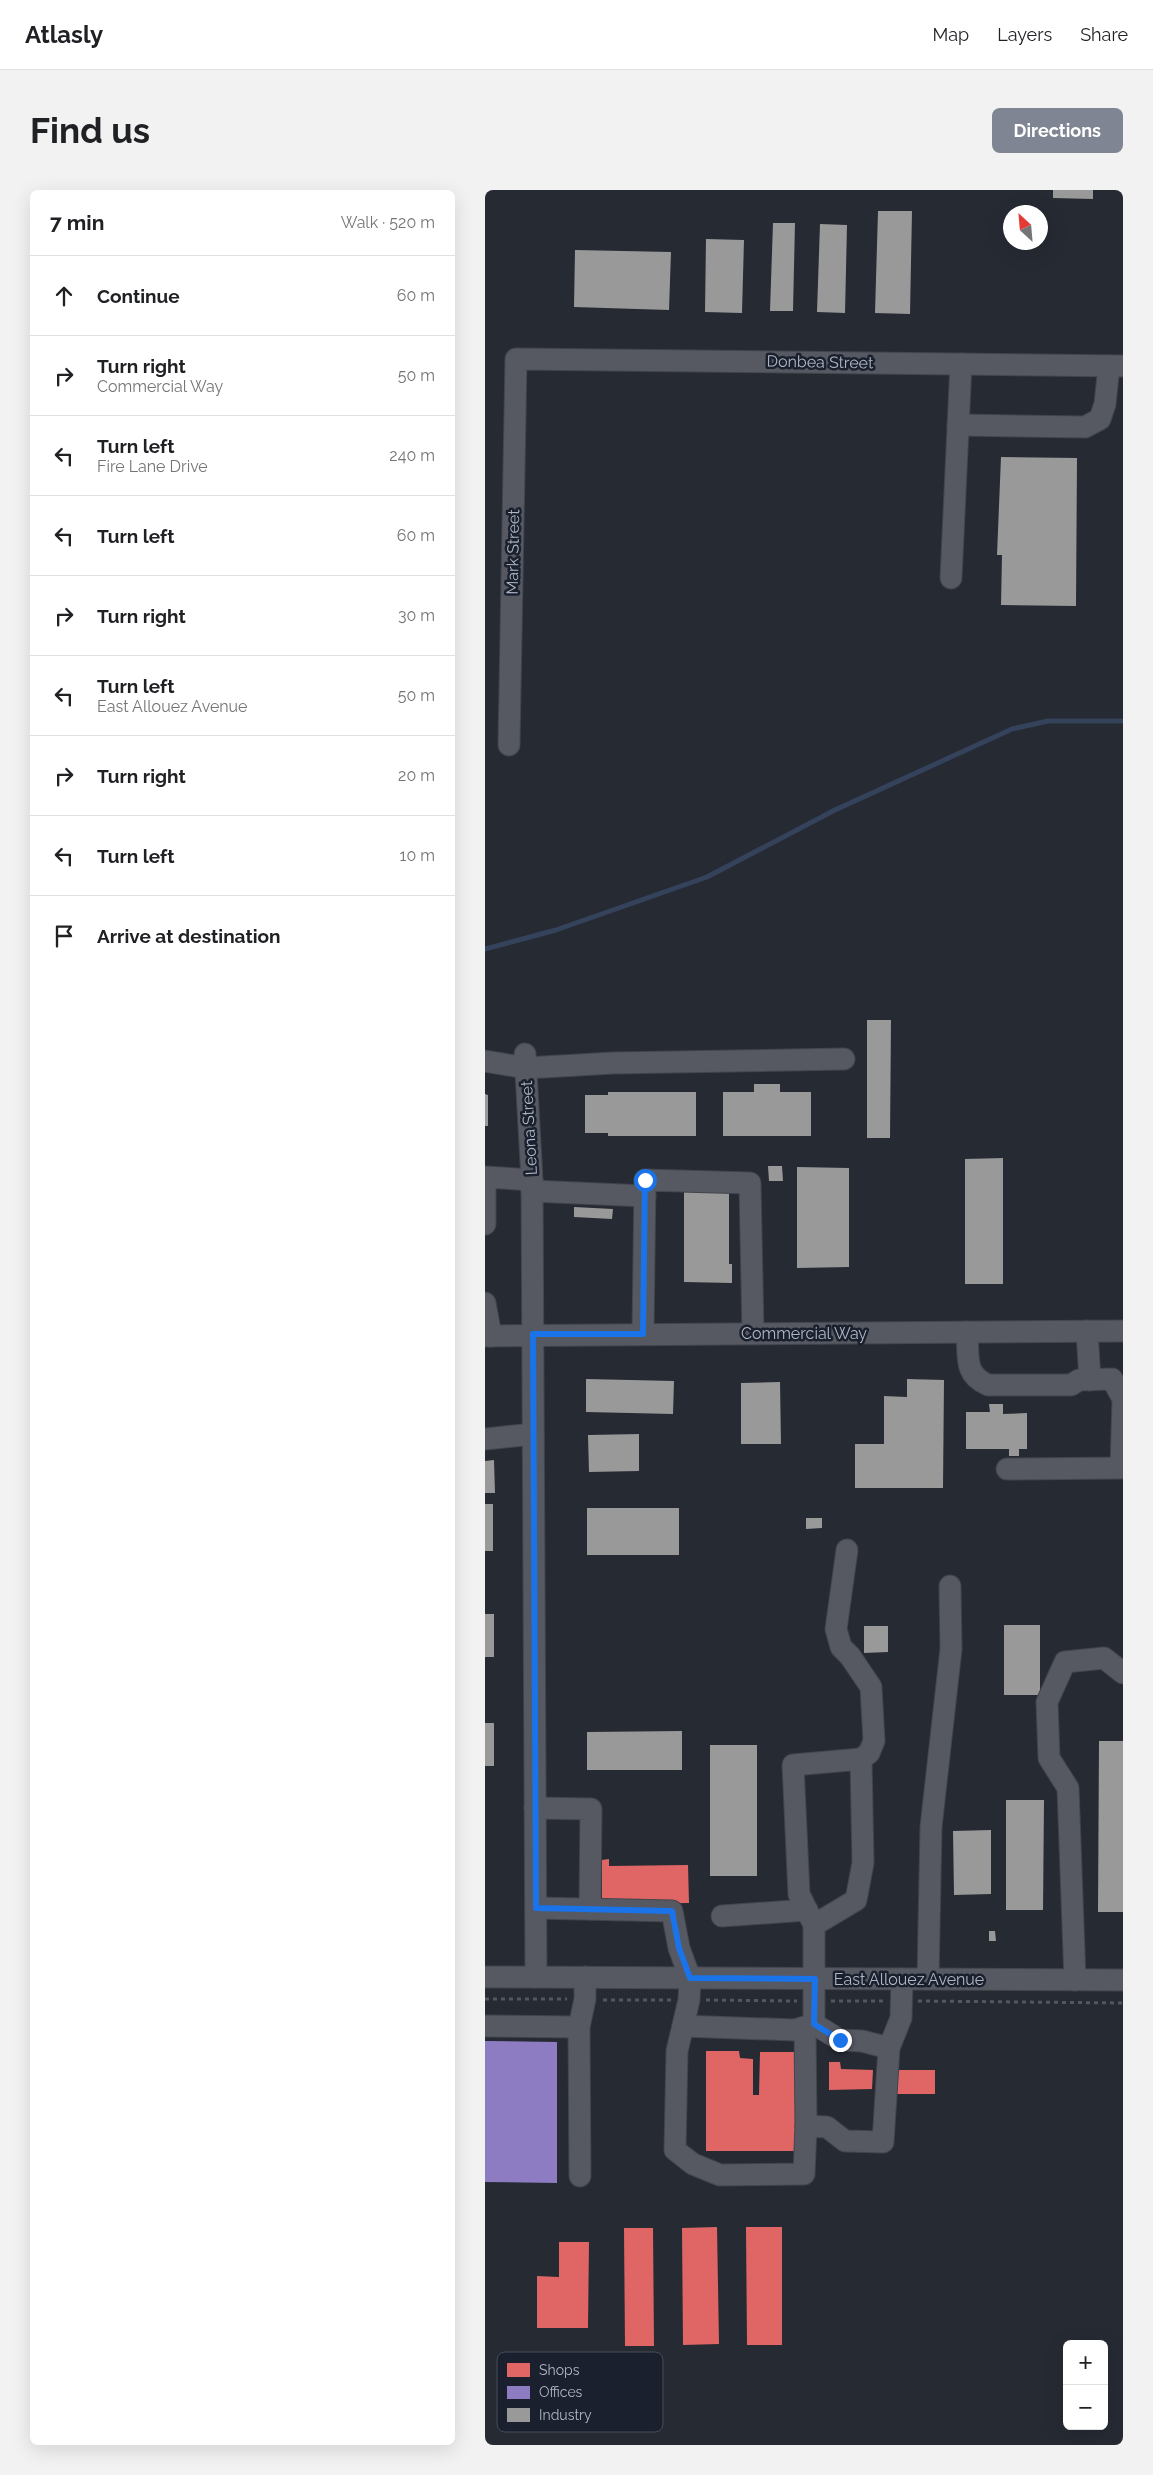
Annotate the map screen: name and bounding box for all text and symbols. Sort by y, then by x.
text: Atlasly [25,20,103,49]
text: Map [933,24,969,45]
text: Layers [997,24,1052,45]
text: Share [1080,24,1128,45]
button: Directions [992,108,1123,153]
text: Find us [30,110,150,151]
north arrow [1003,205,1048,250]
text: 7 min [50,210,104,235]
text: Walk · 520 m [341,213,435,232]
icon: ahead [50,282,78,310]
text: Continue [97,285,180,307]
text: 60 m [397,286,435,305]
street label: Donbea Street [766,352,874,372]
text: Turn right [97,355,186,377]
icon: right [50,362,78,390]
text: 50 m [398,366,435,385]
text: Commercial Way [97,377,223,396]
text: Turn left [97,435,174,457]
icon: left [50,442,78,470]
text: 240 m [389,446,435,465]
text: Fire Lane Drive [97,457,208,476]
street label: Mark Street [503,509,523,595]
icon: left [50,522,78,550]
text: Turn left [97,525,174,547]
text: 60 m [397,526,435,545]
icon: right [50,602,78,630]
text: Turn right [97,605,186,627]
text: 30 m [398,606,435,625]
text: Turn left [97,675,174,697]
icon: left [50,682,78,710]
text: 50 m [398,686,435,705]
text: East Allouez Avenue [97,697,248,716]
icon: right [50,762,78,790]
text: Turn right [97,765,186,787]
text: 20 m [398,766,435,785]
icon: left [50,842,78,870]
text: Turn left [97,845,174,867]
text: 10 m [400,846,435,865]
icon: arrive [50,922,78,950]
text: Arrive at destination [97,925,281,947]
street label: Leona Street [517,1080,541,1176]
route start [634,1169,657,1192]
street label: Commercial Way [741,1324,867,1343]
street label: East Allouez Avenue [834,1970,984,1989]
route end [829,2029,852,2052]
map controls [1063,2340,1108,2430]
button: + [1063,2340,1108,2385]
legend [497,2352,663,2432]
text: Shops [539,2362,580,2378]
text: Offices [539,2384,583,2400]
button: − [1063,2385,1108,2430]
text: Industry [539,2407,592,2423]

